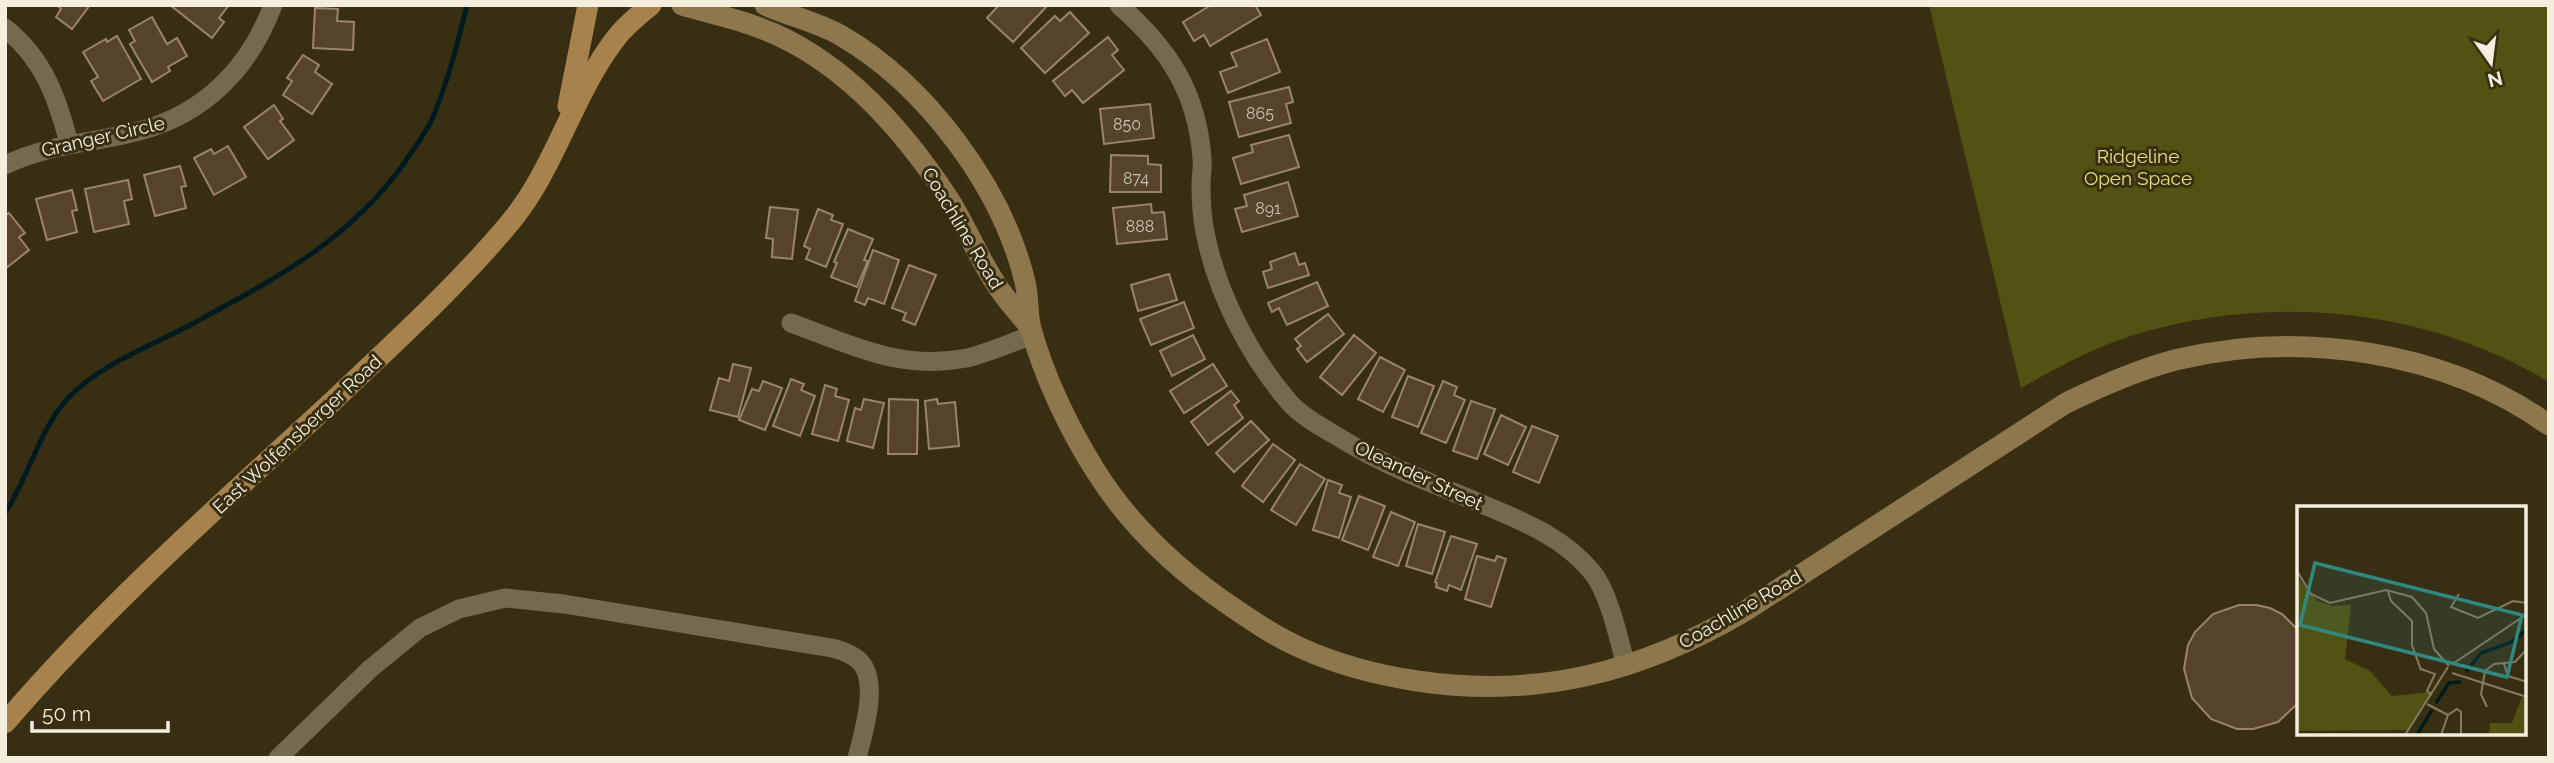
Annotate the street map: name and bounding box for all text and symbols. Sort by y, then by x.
north arrow [2456,28,2526,98]
text: N [2485,67,2505,92]
house number: 865 [1246,104,1274,123]
street label: Granger Circle [39,111,167,161]
house number: 850 [1113,115,1141,134]
park label: Ridgeline Open Space [2084,145,2192,189]
street label: Coachline Road [918,163,1008,293]
house number: 874 [1123,169,1149,188]
house number: 891 [1255,199,1281,218]
house number: 888 [1126,217,1154,236]
street label: East Wolfensberger Road [208,350,386,518]
street label: Oleander Street [1351,436,1487,515]
inset map [2297,506,2526,735]
street label: Coachline Road [1675,565,1805,653]
scale bar [32,690,168,734]
text: 50 m [42,701,91,726]

